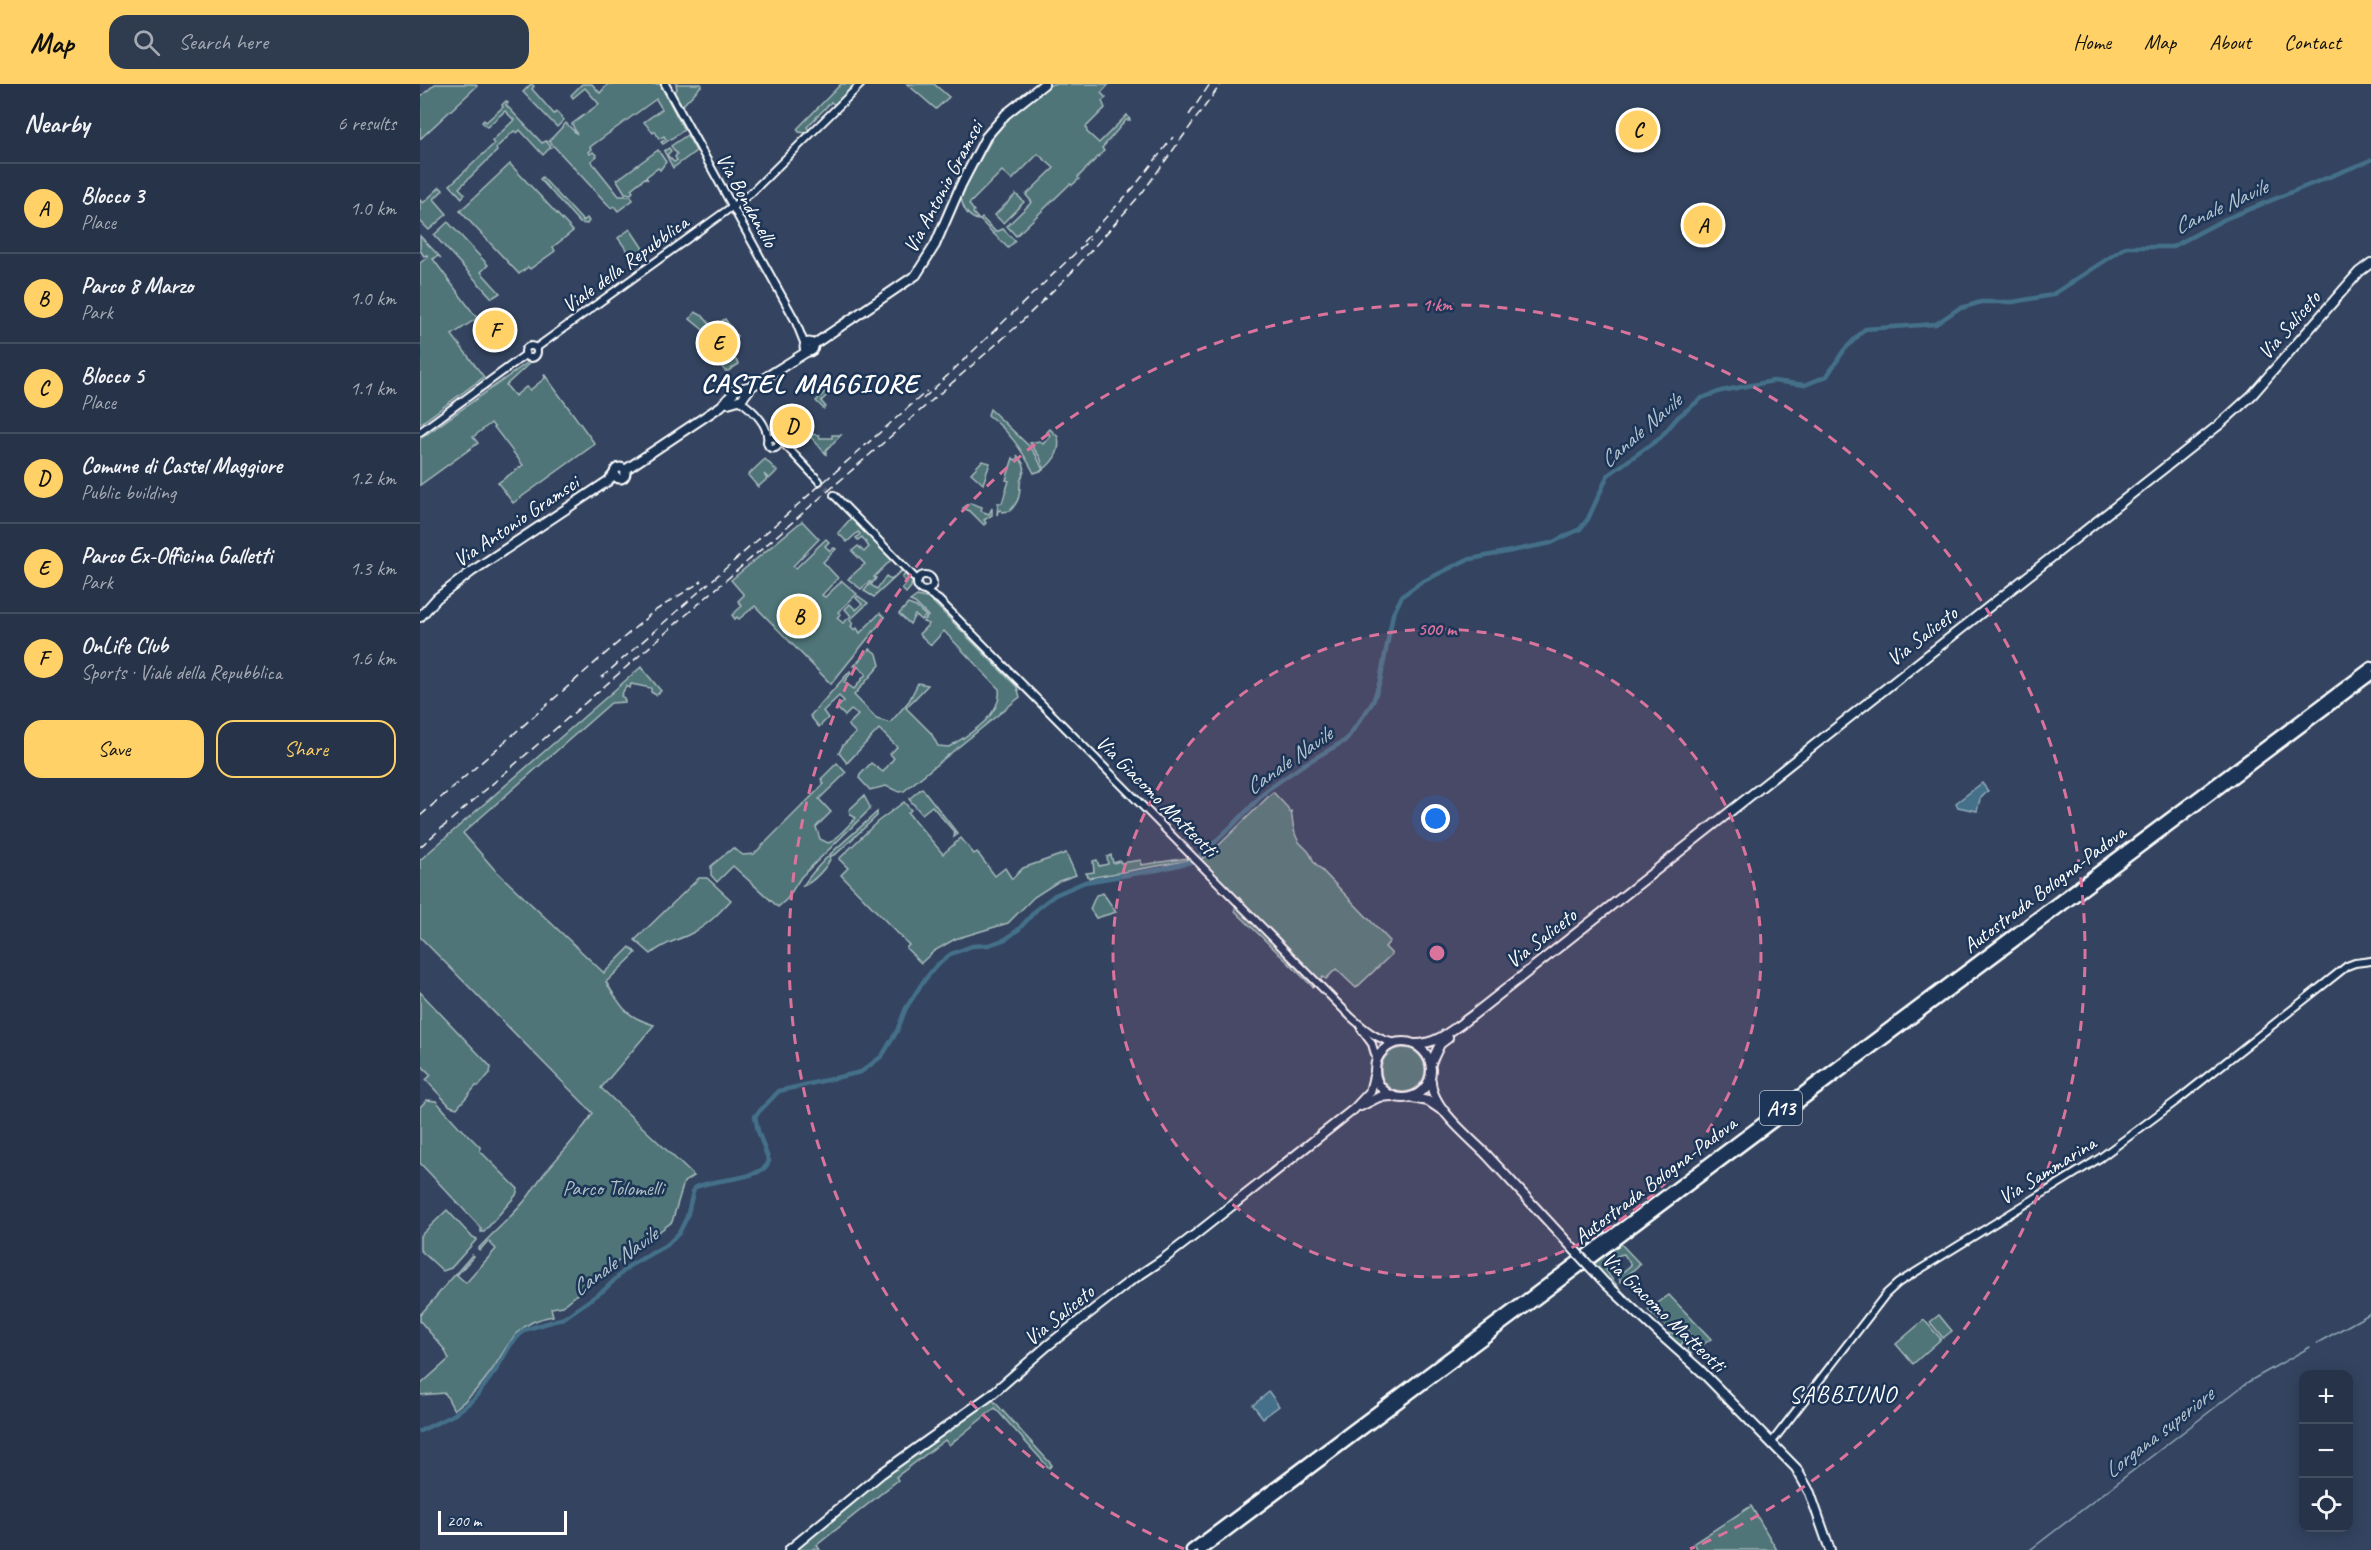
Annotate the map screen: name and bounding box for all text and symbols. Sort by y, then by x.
search box [109,15,529,69]
text: Map [30,25,73,60]
icon: search [130,26,163,59]
text: Search here [178,28,268,56]
text: Home [2073,29,2111,55]
text: Map [2144,29,2176,55]
text: About [2209,29,2251,55]
text: Contact [2284,29,2341,55]
text: Nearby [24,107,89,140]
pin: C [1618,108,1658,152]
text: 6 results [337,111,396,136]
street label: Via Antonio Gramsci [897,114,990,257]
street label: Via Bondanello [711,148,784,253]
water label: Canale Navile [2169,172,2274,241]
text: Blocco 3 [81,182,144,210]
text: A [38,196,49,221]
text: 1.0 km [350,196,396,221]
pin: A [1684,202,1722,248]
street label: Viale della Repubblica [557,208,695,318]
text: Place [81,210,116,235]
text: Parco 8 Marzo [81,272,193,300]
street label: Via Saliceto [2252,284,2327,365]
text: B [38,286,49,311]
text: 1.0 km [350,286,396,311]
text: 1 km [1422,294,1453,316]
text: Park [81,300,113,325]
pin: F [476,308,514,352]
pin: E [698,320,738,366]
text: Blocco 5 [81,362,144,390]
district label: CASTEL MAGGIORE [701,366,921,400]
text: C [39,376,48,401]
text: 1.1 km [350,376,396,401]
water label: Canale Navile [1594,386,1690,474]
text: Place [81,390,116,415]
pin: D [772,404,812,448]
text: Comune di Castel Maggiore [81,452,282,480]
text: D [38,466,49,491]
text: 1.2 km [350,466,396,491]
street label: Via Antonio Gramsci [448,468,586,572]
text: Public building [81,480,176,505]
text: Parco Ex-Officina Galletti [81,542,272,570]
text: E [38,556,49,581]
text: 1.3 km [350,556,396,581]
text: Park [81,570,113,595]
pin: B [780,594,818,638]
street label: Via Saliceto [1881,599,1964,672]
text: 500 m [1418,618,1458,640]
text: OnLife Club [81,632,168,660]
text: F [39,646,48,671]
text: 1.6 km [350,646,396,671]
text: Sports · Viale della Repubblica [81,660,282,685]
water label: Canale Navile [1240,719,1340,801]
button: Save [24,720,204,778]
button: Share [216,720,396,778]
street label: Via Giacomo Matteotti [1091,730,1226,865]
your location [1421,804,1450,833]
street label: Autostrada Bologna-Padova [1958,818,2132,959]
street label: Via Saliceto [1500,901,1583,974]
centre of rings [1427,943,1447,963]
road number: A13 [1760,1091,1802,1125]
street label: Autostrada Bologna-Padova [1569,1109,1743,1250]
street label: Via Sammarina [1994,1129,2103,1210]
park label: Parco Tolomelli [562,1175,667,1201]
water label: Canale Navile [566,1219,666,1303]
street label: Via Giacomo Matteotti [1597,1246,1733,1380]
street label: Via Saliceto [1019,1278,1100,1351]
map controls [2299,1370,2353,1532]
button: + [2299,1370,2353,1424]
district label: SABBIUNO [1789,1379,1899,1409]
water label: Lorgana superiore [2098,1379,2222,1484]
button: − [2299,1424,2353,1478]
button: locate [2299,1478,2353,1532]
scale bar [438,1508,567,1536]
text: 200 m [447,1511,481,1531]

